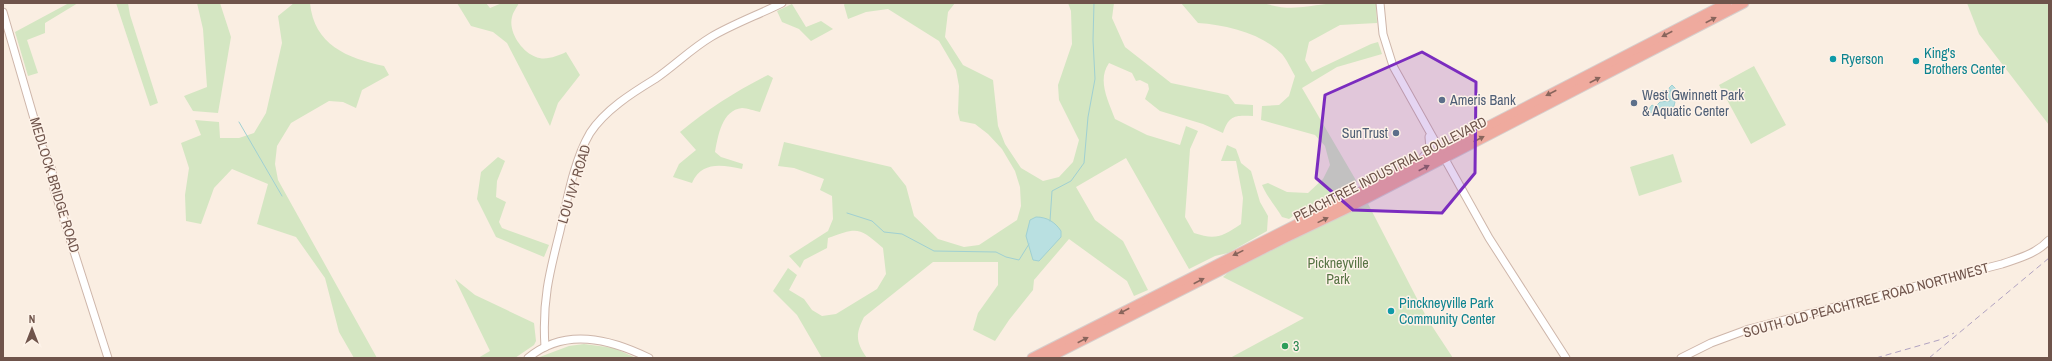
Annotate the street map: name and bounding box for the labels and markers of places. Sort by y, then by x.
place label: King's Brothers Center [1924,44,2005,78]
place label: Ryerson [1841,50,1884,68]
marker: Ryerson [1828,54,1838,64]
marker: King's Brothers Center [1911,56,1921,66]
place label: West Gwinnett Park & Aquatic Center [1642,86,1744,120]
place label: Ameris Bank [1449,91,1516,109]
marker: Ameris Bank [1437,95,1447,105]
marker: West Gwinnett Park & Aquatic Center [1629,98,1639,108]
place label: SunTrust [1342,124,1388,142]
marker: SunTrust [1391,128,1401,138]
place label: Pinckneyville Park Community Center [1399,294,1496,328]
marker: Pinckneyville Park Community Center [1386,306,1396,316]
place label: 3 [1293,337,1299,355]
marker: 3 [1280,341,1290,351]

